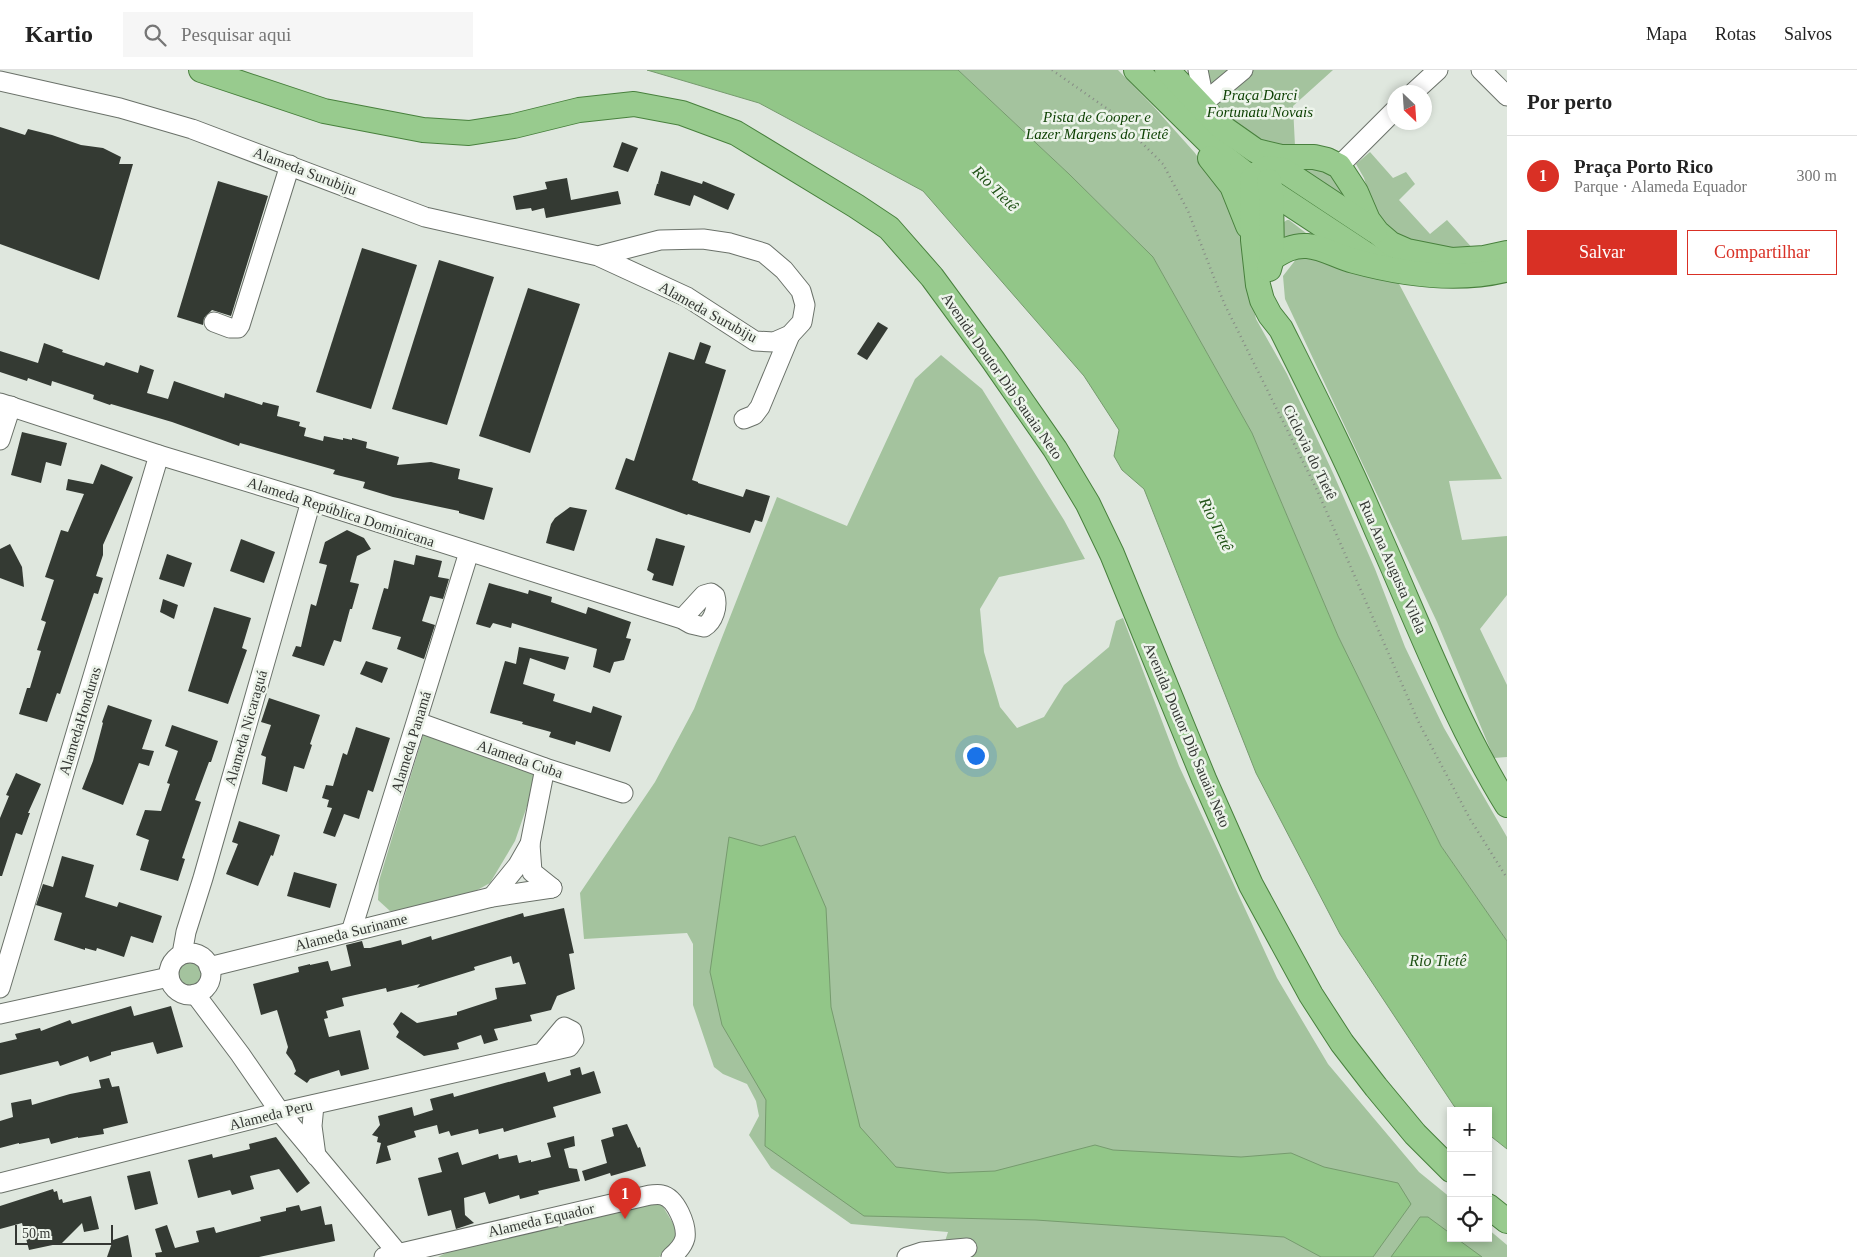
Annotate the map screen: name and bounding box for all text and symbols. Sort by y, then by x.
search box [123,12,473,57]
text: Kartio [25,21,93,47]
icon: search [141,21,169,49]
text: Pesquisar aqui [181,24,291,45]
text: Mapa [1646,24,1687,44]
text: Rotas [1715,24,1756,44]
text: Salvos [1784,24,1832,44]
north arrow [1387,85,1432,130]
park label: Praça Darci Fortunatu Novais [1206,87,1313,120]
text: Por perto [1527,90,1612,114]
park label: Pista de Cooper e Lazer Margens do Tietê [1025,109,1169,142]
street label: Alameda Surubiju [251,144,359,198]
text: Praça Porto Rico [1574,156,1713,177]
water label: Rio Tietê [969,161,1023,215]
text: 1 [1539,167,1547,184]
text: 300 m [1797,167,1837,184]
text: Parque · Alameda Equador [1574,178,1747,195]
button: Salvar [1527,230,1677,275]
button: Compartilhar [1687,230,1837,275]
street label: Alameda Surubiju [656,278,760,346]
street label: Avenida Doutor Dib Sauaia Neto [938,290,1066,462]
street label: Ciclovia do Tietê [1280,402,1340,502]
street label: Alameda República Dominicana [245,474,437,550]
water label: Rio Tietê [1196,494,1237,555]
street label: Rua Ana Augusta Vilela [1356,498,1430,636]
street label: Avenida Doutor Dib Sauaia Neto [1141,640,1233,830]
street label: AlamedaHonduras [56,665,104,777]
street label: Alameda Nicaraguá [222,668,270,788]
street label: Alameda Panamá [388,689,434,795]
street label: Alameda Cuba [475,737,565,781]
your location [963,743,989,769]
street label: Alameda Suriname [293,910,409,954]
water label: Rio Tietê [1408,952,1468,969]
street label: Alameda Peru [228,1097,315,1133]
map controls [1447,1107,1492,1242]
button: + [1447,1107,1492,1152]
button: − [1447,1152,1492,1197]
pin: 1 [609,1178,641,1219]
button: locate [1447,1197,1492,1242]
street label: Alameda Equador [486,1200,596,1240]
scale bar [15,1222,112,1245]
text: 50 m [22,1226,50,1241]

